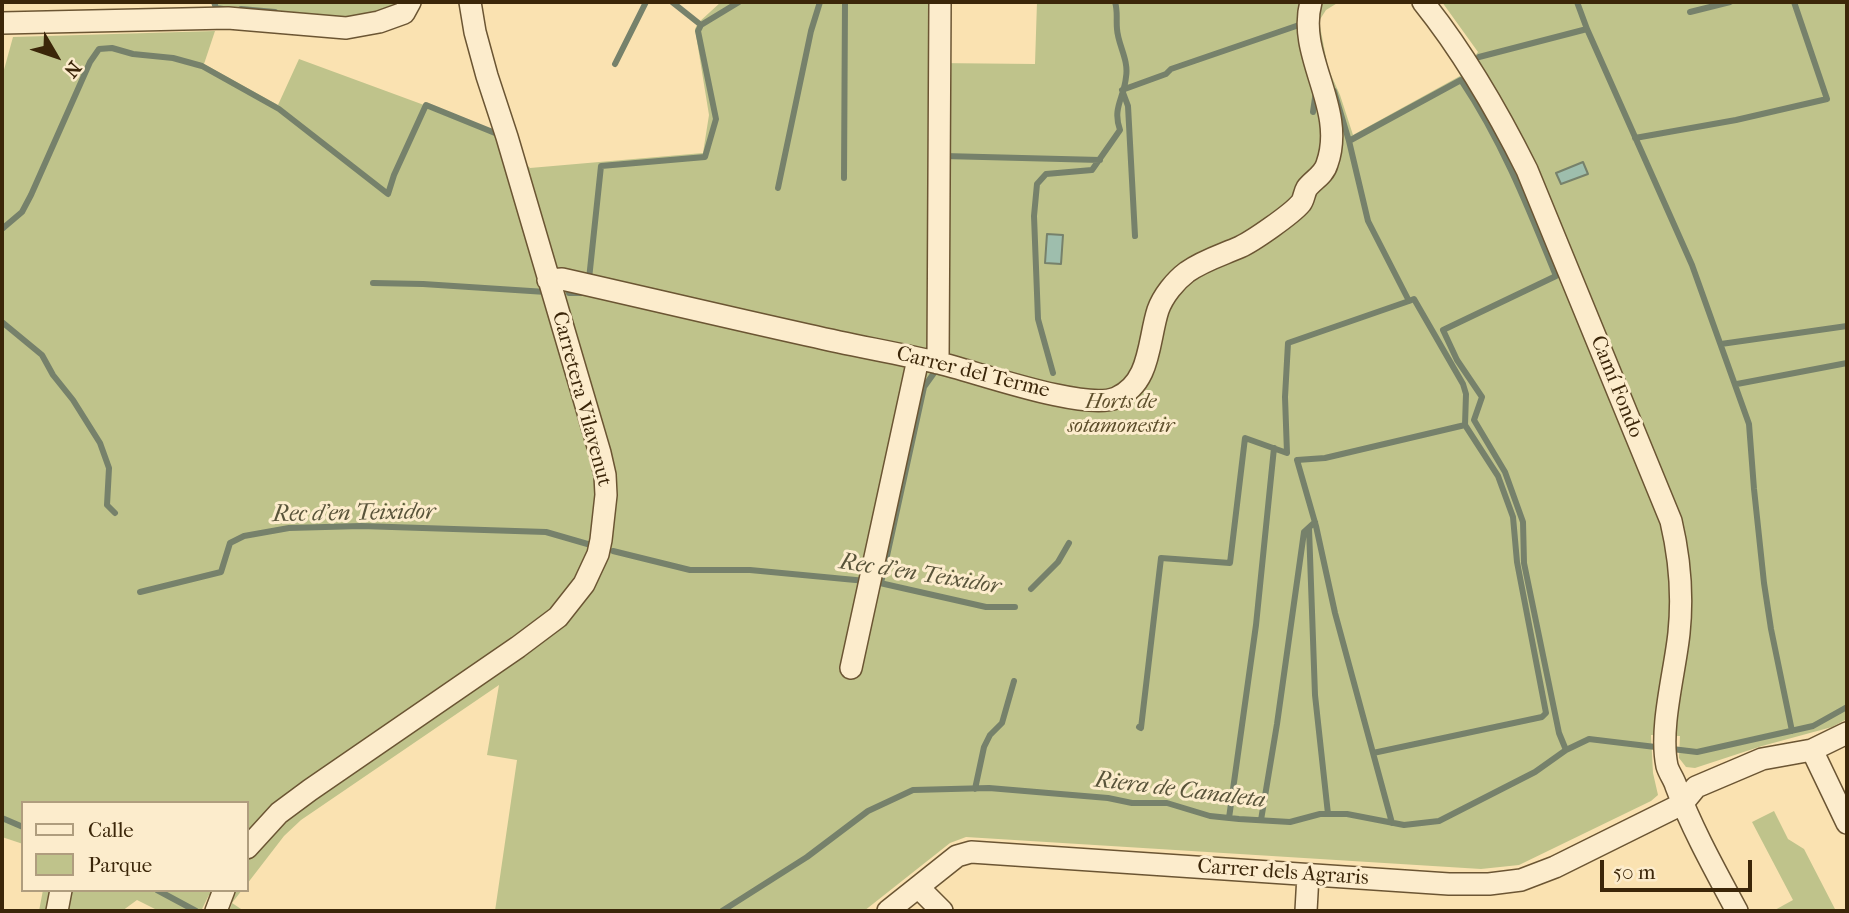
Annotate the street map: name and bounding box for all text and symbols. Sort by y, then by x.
north arrow [21,21,91,91]
text: N [59,57,85,82]
street label: Carretera Vilavenut [546,309,616,489]
street label: Camí Fondo [1584,332,1648,442]
street label: Carrer del Terme [894,342,1052,404]
park label: Horts de sotamonestir [1068,390,1174,440]
water label: Rec d'en Teixidor [272,499,436,529]
water label: Rec d'en Teixidor [837,549,1003,601]
water label: Riera de Canaleta [1093,767,1267,815]
legend [21,801,248,892]
text: Calle [88,818,134,842]
scale bar [1604,846,1756,890]
text: Parque [88,853,152,877]
street label: Carrer dels Agraris [1196,854,1370,892]
text: 50 m [1613,860,1656,884]

